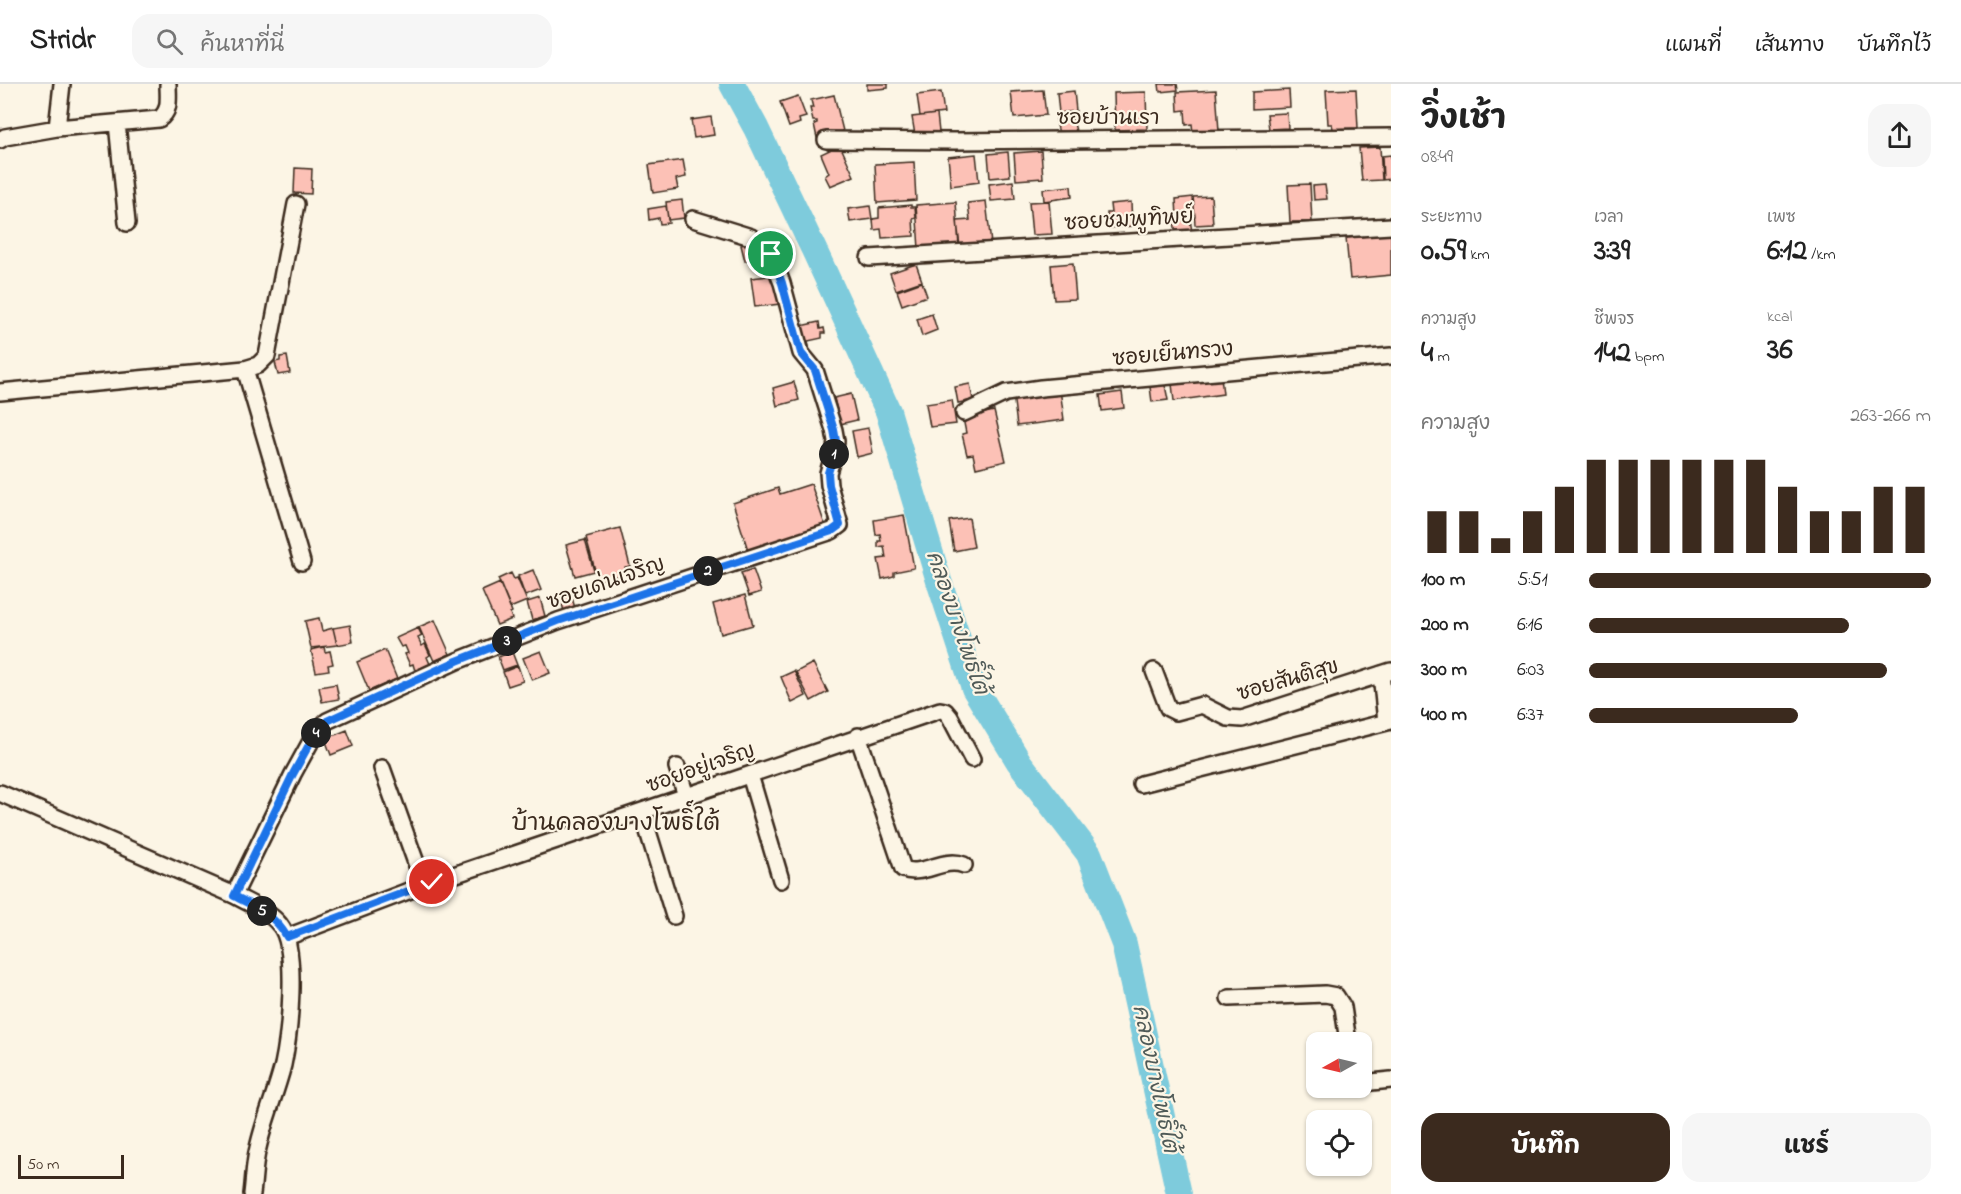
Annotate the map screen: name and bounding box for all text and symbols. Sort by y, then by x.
search box [132,14,552,68]
text: Stridr [30,21,96,62]
icon: search [153,25,186,58]
text: ค้นหาที่นี่ [201,30,284,62]
text: แผนที่ [1665,31,1722,61]
text: เส้นทาง [1755,31,1824,61]
text: บันทึกไว้ [1857,31,1931,61]
text: วิ่งเช้า [1421,96,1506,144]
street label: ซอยบ้านเรา [1057,104,1159,134]
button: share [1868,104,1931,167]
text: 08:49 [1421,143,1453,172]
street label: ซอยชมพูทิพย์ [1063,203,1195,239]
text: ระยะทาง [1421,206,1482,230]
text: เวลา [1594,206,1624,230]
text: เพซ [1767,206,1796,230]
pin [745,228,796,279]
text: 0.59 [1421,230,1466,274]
text: 3:39 [1594,230,1630,274]
text: 6:12 [1767,230,1807,274]
icon: arrive [754,237,787,270]
text: km [1466,243,1490,267]
text: /km [1807,243,1836,267]
text: kcal [1767,305,1792,329]
text: ความสูง [1421,308,1476,332]
text: ชีพจร [1594,308,1634,332]
text: 36 [1767,329,1793,373]
text: 4 [1421,332,1433,376]
text: 142 [1594,332,1631,376]
street label: ซอยเย็นทรวง [1111,335,1235,375]
text: m [1433,345,1450,369]
text: bpm [1631,345,1664,369]
text: 263–266 m [1850,402,1931,431]
text: ความสูง [1421,410,1490,439]
pin: 1 [819,439,849,469]
text: 1 [831,442,837,466]
water label: คลองบางโพธิ์ใต้ [916,545,1003,703]
street label: ซอยเด่นเจริญ [543,550,669,618]
pin: 2 [693,556,723,586]
text: 2 [704,559,712,583]
text: 100 m [1421,566,1465,595]
text: 5:51 [1517,566,1548,595]
text: 200 m [1421,611,1469,640]
text: 6:16 [1517,611,1543,640]
pin: 3 [492,626,522,656]
text: 3 [504,629,510,653]
street label: ซอยสันติสุข [1234,652,1342,710]
text: 300 m [1421,656,1467,685]
text: 6:03 [1517,656,1544,685]
text: 400 m [1421,701,1467,730]
text: 6:37 [1517,701,1544,730]
pin: 4 [301,718,331,748]
text: 4 [313,721,319,745]
street label: ซอยอยู่เจริญ [643,736,759,802]
district label: บ้านคลองบางโพธิ์ใต้ [512,799,720,842]
pin [406,856,457,907]
icon: check [415,865,448,898]
pin: 5 [247,896,277,926]
text: 5 [257,899,267,923]
water label: คลองบางโพธิ์ใต้ [1123,1001,1192,1160]
north arrow [1306,1032,1372,1098]
map controls [1306,1032,1372,1176]
button: locate [1306,1110,1372,1176]
button: บันทึก [1421,1113,1670,1182]
button: แชร์ [1682,1113,1931,1182]
scale bar [18,1152,124,1180]
text: 50 m [27,1153,59,1177]

